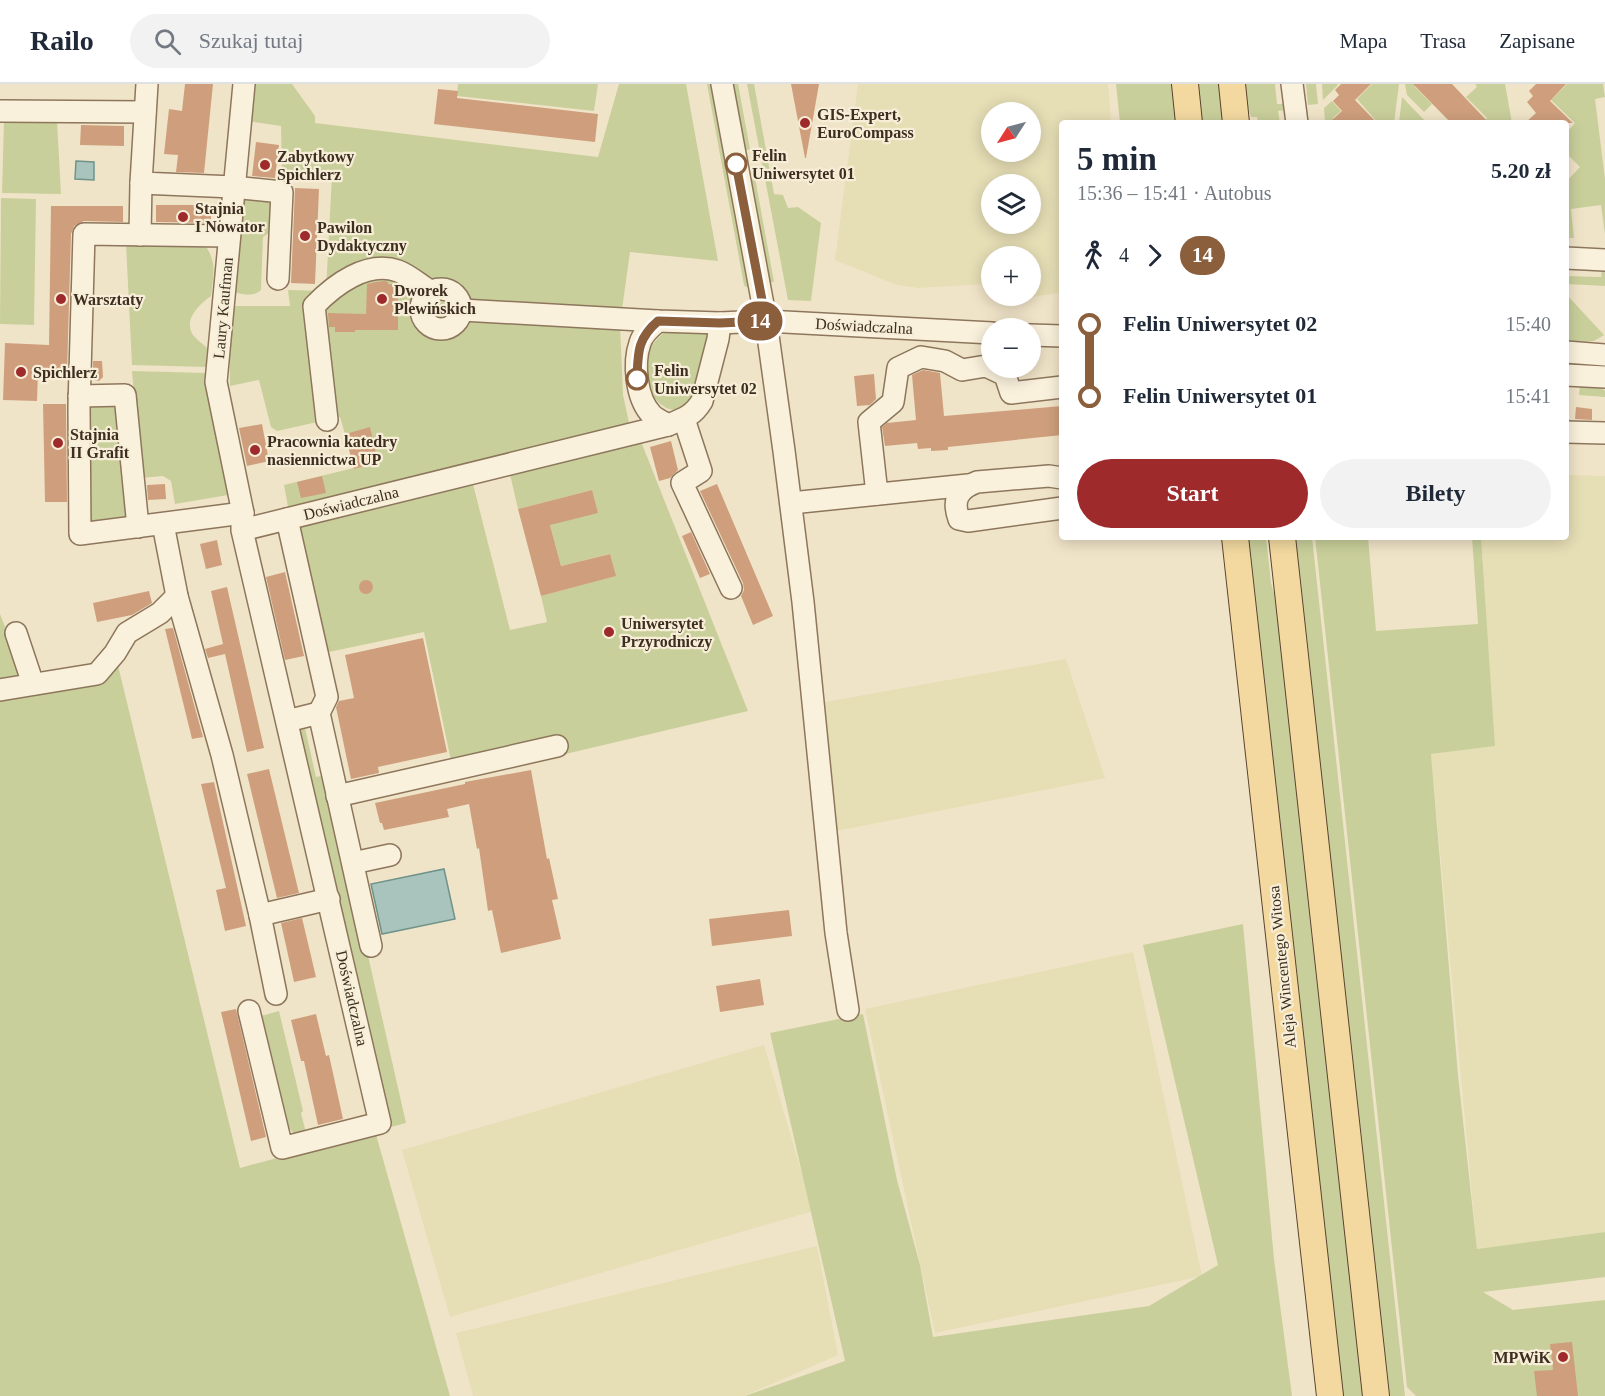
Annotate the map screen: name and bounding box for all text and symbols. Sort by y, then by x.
search box [130,14,550,68]
text: Railo [30,25,94,56]
icon: search [151,25,184,58]
text: Szukaj tutaj [199,28,303,53]
text: Mapa [1339,29,1387,53]
text: Trasa [1420,29,1466,53]
text: Zapisane [1499,29,1575,53]
north arrow [981,102,1041,162]
map controls [981,102,1041,378]
place label: GIS-Expert, EuroCompass [817,106,914,142]
marker: GIS-Expert, EuroCompass [798,116,812,130]
text: 5 min [1077,141,1157,177]
place label: Felin Uniwersytet 01 [752,147,855,183]
place label: Zabytkowy Spichlerz [277,148,354,184]
marker: Felin Uniwersytet 01 [725,153,747,175]
marker: Zabytkowy Spichlerz [258,158,272,172]
text: 5.20 zł [1491,158,1551,183]
button: layers [981,174,1041,234]
text: 15:36 – 15:41 · Autobus [1077,182,1271,204]
place label: Stajnia I Nowator [195,200,265,235]
marker: Stajnia I Nowator [176,210,190,224]
place label: Pawilon Dydaktyczny [317,219,407,255]
marker: Pawilon Dydaktyczny [298,229,312,243]
icon: walk [1077,239,1110,272]
icon: forward [1138,239,1171,272]
text: 14 [1192,243,1213,267]
text: 4 [1119,244,1129,266]
button: + [981,246,1041,306]
street label: Laury Kaufman [210,257,237,360]
place label: Dworek Plewińskich [394,282,476,317]
place label: Warsztaty [73,291,143,309]
marker: Warsztaty [54,292,68,306]
marker: Dworek Plewińskich [375,292,389,306]
line badge: 14 [733,302,787,340]
text: 14 [750,309,771,333]
text: Felin Uniwersytet 02 [1123,311,1317,336]
text: 15:40 [1505,313,1551,335]
street label: Doświadczalna [815,315,913,337]
button: − [981,318,1041,378]
place label: Felin Uniwersytet 02 [654,362,757,398]
place label: Spichlerz [33,364,97,382]
marker: Spichlerz [14,365,28,379]
marker: Felin Uniwersytet 02 [626,368,648,390]
text: Felin Uniwersytet 01 [1123,383,1317,408]
text: 15:41 [1505,385,1551,407]
place label: Stajnia II Grafit [70,426,130,461]
place label: Pracownia katedry nasiennictwa UP [267,433,397,468]
marker: Stajnia II Grafit [51,436,65,450]
marker: Pracownia katedry nasiennictwa UP [248,443,262,457]
button: Start [1077,459,1308,528]
button: Bilety [1320,459,1551,528]
street label: Doświadczalna [302,483,400,523]
place label: Uniwersytet Przyrodniczy [621,615,712,651]
marker: Uniwersytet Przyrodniczy [602,625,616,639]
street label: Aleja Wincentego Witosa [1265,885,1300,1049]
street label: Doświadczalna [333,948,371,1048]
place label: MPWiK [1494,1349,1552,1366]
marker: MPWiK [1556,1350,1570,1364]

